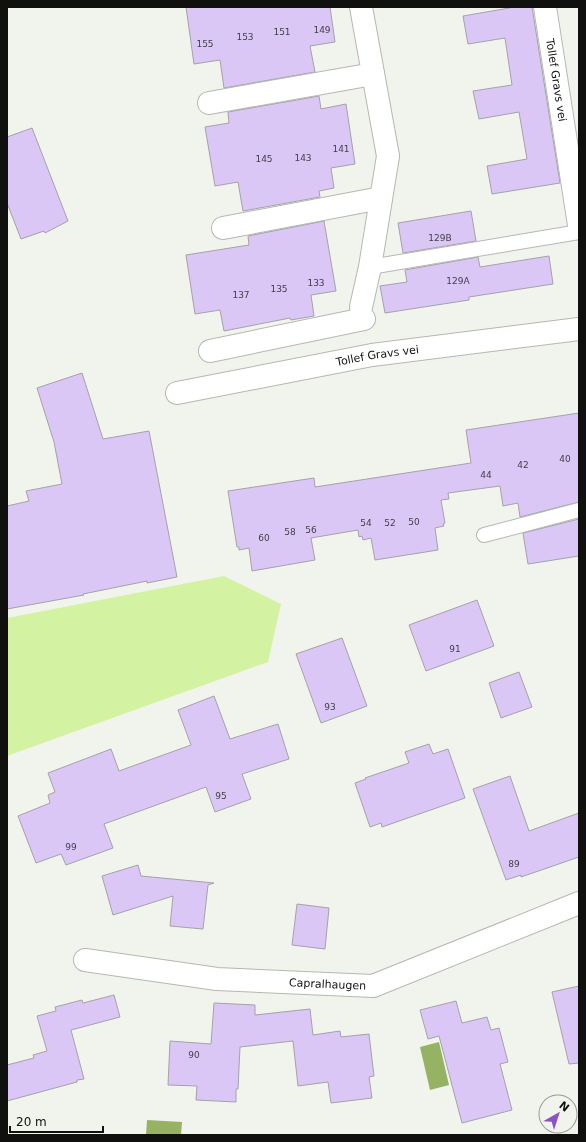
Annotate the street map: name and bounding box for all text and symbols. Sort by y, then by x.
house number: 149 [313,25,331,35]
house number: 151 [273,27,291,37]
house number: 153 [236,32,254,42]
street label: Tollef Gravs vei [543,37,569,123]
house number: 155 [196,39,214,49]
house number: 141 [332,144,350,154]
house number: 143 [294,153,312,163]
house number: 145 [255,154,273,164]
house number: 129B [428,233,452,243]
house number: 129A [446,276,471,286]
house number: 133 [307,278,325,288]
house number: 135 [270,284,288,294]
house number: 137 [232,290,250,300]
street label: Tollef Gravs vei [334,343,420,369]
house number: 40 [559,454,571,464]
house number: 42 [517,460,529,470]
house number: 44 [480,470,492,480]
house number: 50 [408,517,420,527]
house number: 54 [360,518,372,528]
house number: 52 [384,518,396,528]
house number: 56 [305,525,317,535]
house number: 58 [284,527,296,537]
house number: 60 [258,533,270,543]
house number: 91 [449,644,461,654]
house number: 93 [324,702,336,712]
house number: 95 [215,791,227,801]
house number: 99 [65,842,77,852]
house number: 89 [508,859,520,869]
street label: Capralhaugen [289,976,366,992]
house number: 90 [188,1050,200,1060]
north arrow [538,1094,578,1134]
text: N [556,1099,572,1115]
scale bar [10,1108,103,1134]
text: 20 m [16,1115,47,1129]

